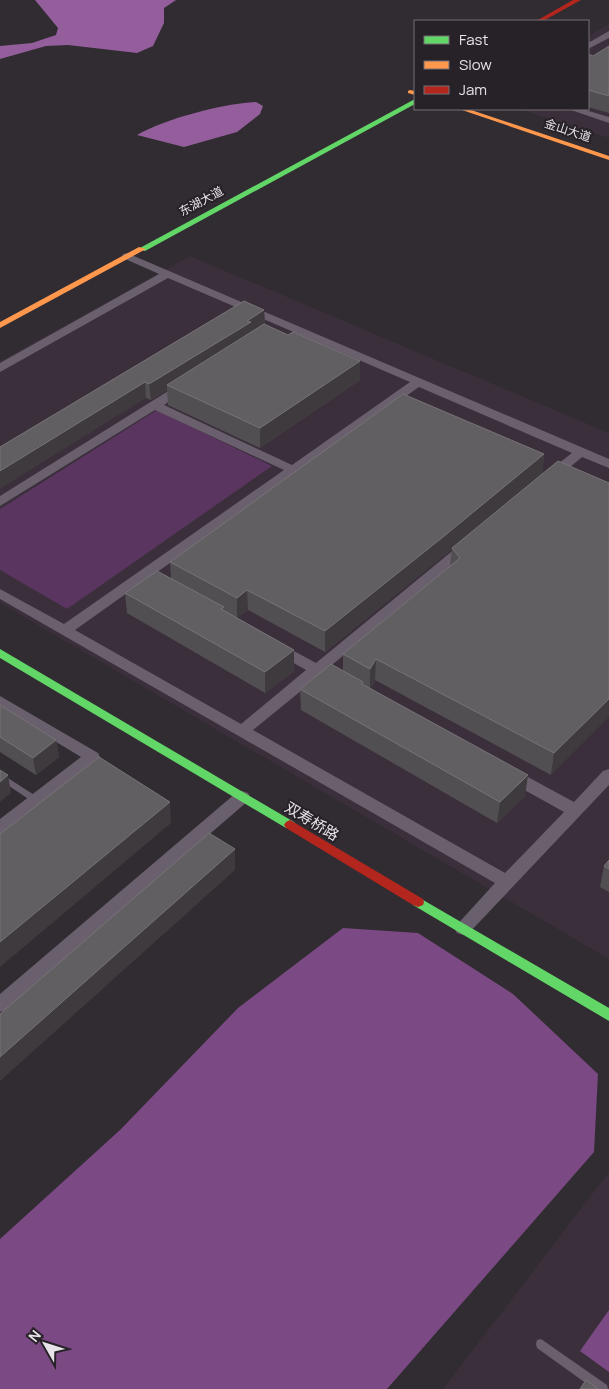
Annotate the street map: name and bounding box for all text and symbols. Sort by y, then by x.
legend [414,20,589,110]
text: Fast [459,29,488,50]
text: Slow [459,54,492,75]
text: Jam [459,79,487,100]
street label: 金山大道 [543,114,593,146]
street label: 东湖大道 [176,182,226,220]
street label: 双寿桥路 [281,797,343,845]
north arrow [20,1319,70,1369]
text: N [24,1326,45,1345]

